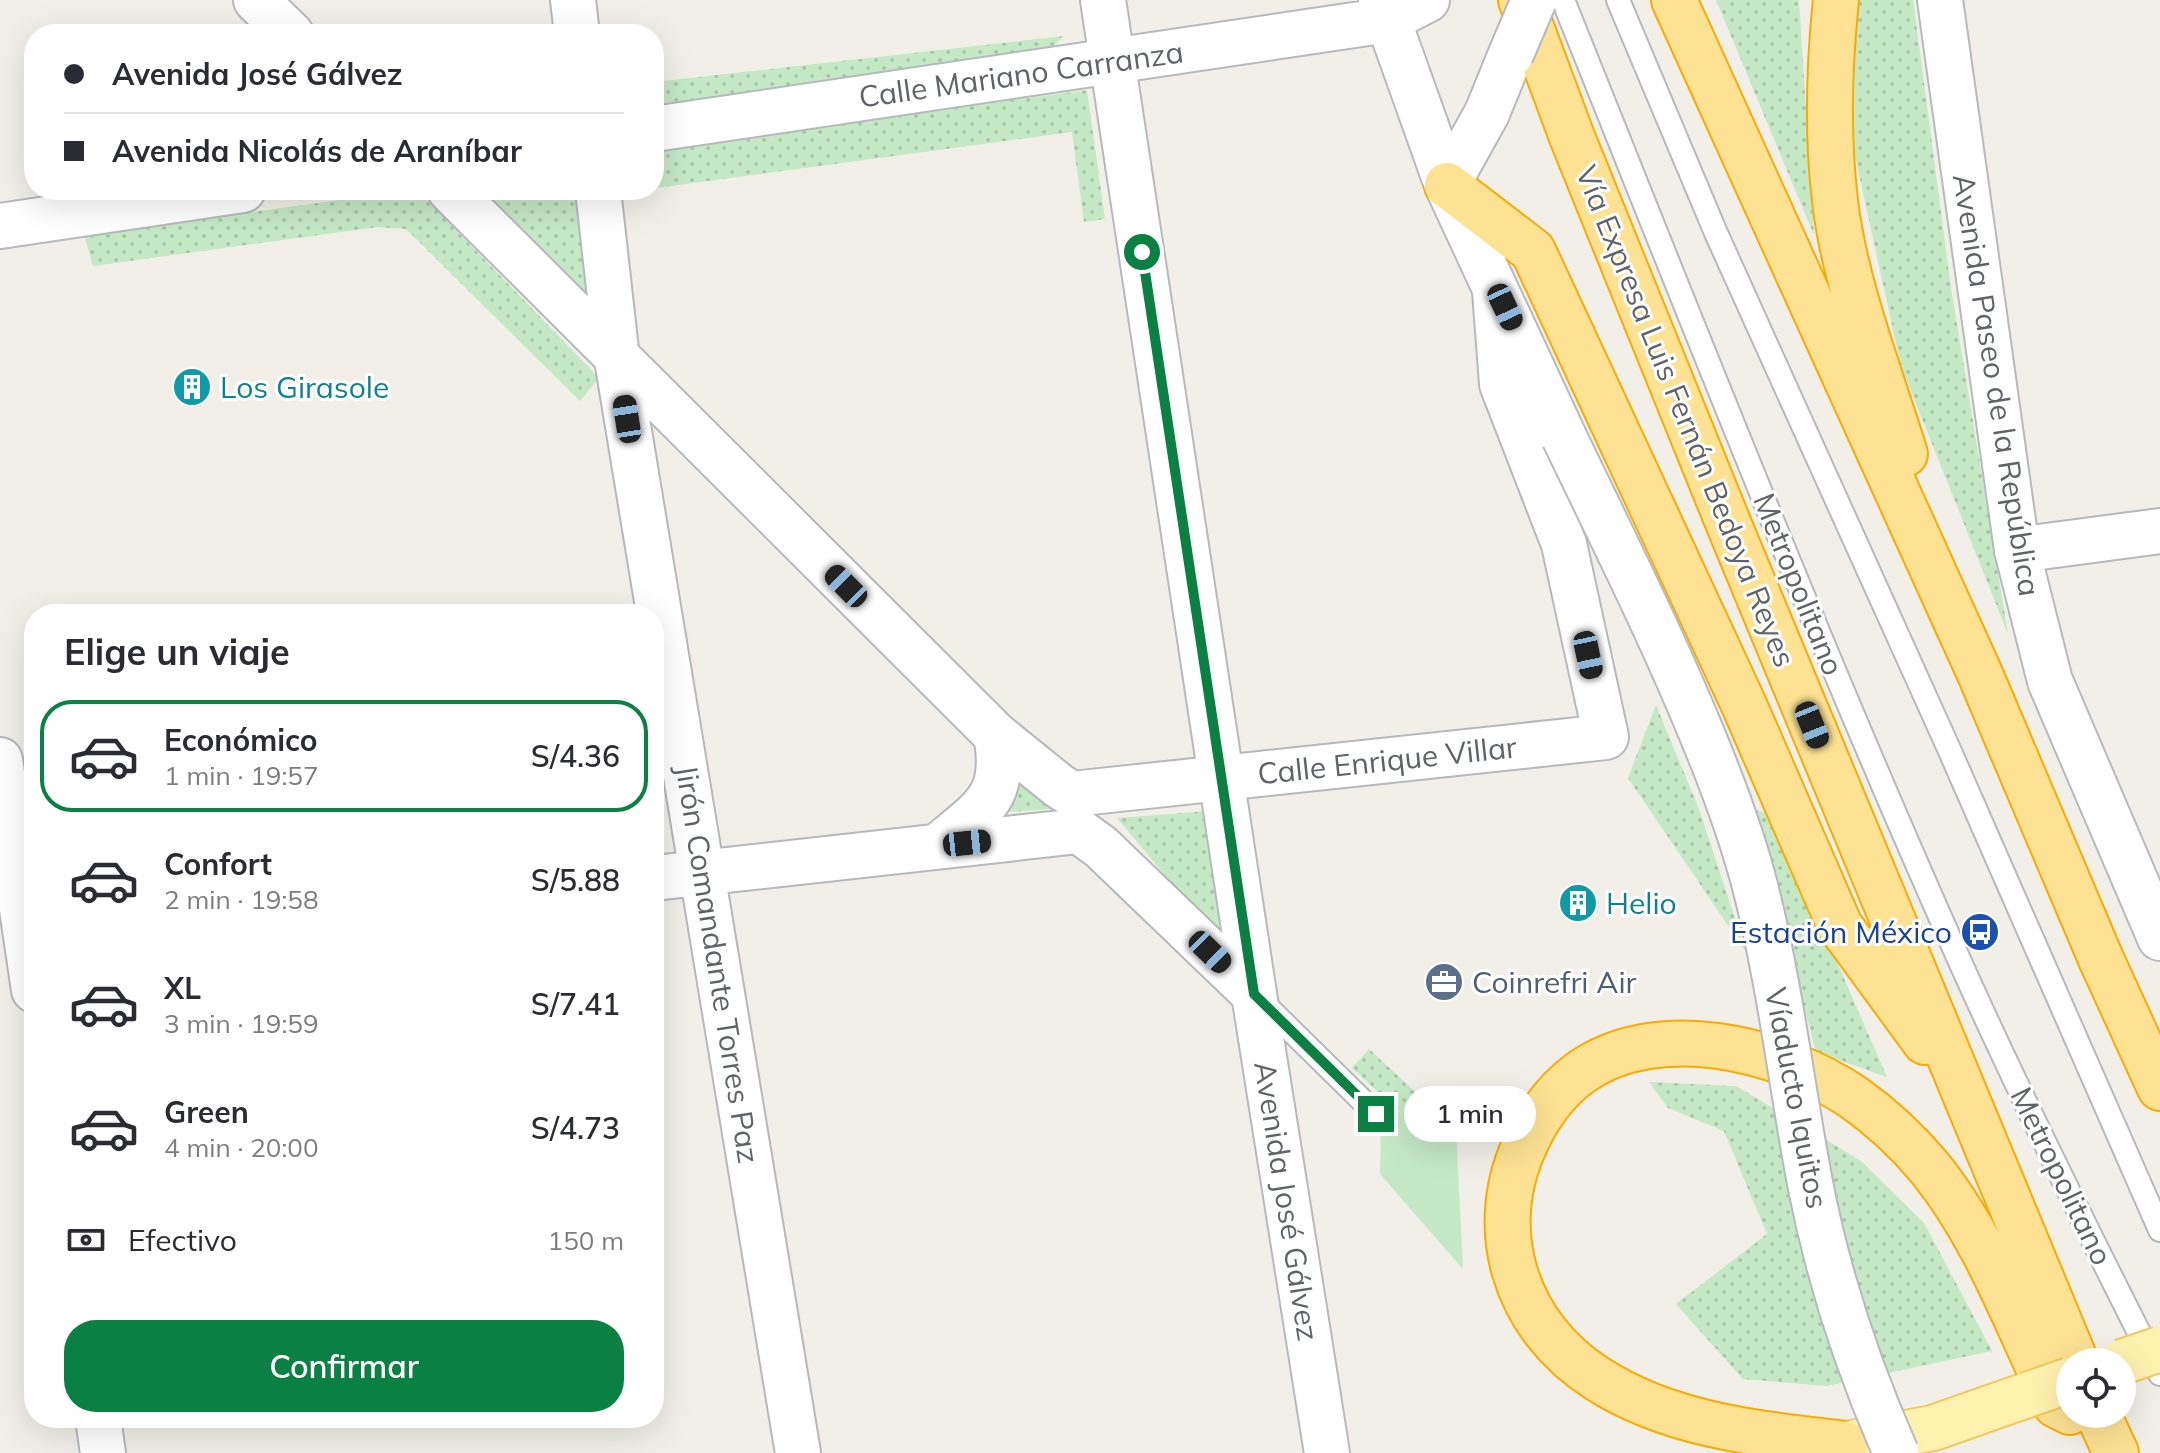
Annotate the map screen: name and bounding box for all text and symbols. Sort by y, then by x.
street label: Calle Mariano Carranza [856,32,1186,116]
text: Avenida José Gálvez [112,55,402,93]
text: Avenida Nicolás de Araníbar [112,132,522,170]
street label: Vía Expresa Luis Fernán Bedoya Reyes [1568,160,1804,672]
street label: Avenida Paseo de la República [1945,171,2049,599]
route start [1124,234,1160,270]
car [1484,280,1526,334]
building icon: Los Girasole [171,366,213,408]
place label: Los Girasole [220,368,389,406]
car [611,393,643,445]
street label: Metropolitano [1745,487,1853,681]
car [821,561,871,611]
text: Elige un viaje [64,629,290,674]
car [1571,629,1605,681]
car [1792,698,1832,752]
icon: car [68,720,140,792]
text: Económico [164,721,318,759]
street label: Calle Enrique Villar [1256,727,1519,793]
text: S/4.36 [531,737,620,775]
text: 1 min · 19:57 [164,759,319,792]
street label: Jirón Comandante Torres Paz [668,762,768,1166]
car [942,829,992,857]
icon: car [68,844,140,916]
text: Confort [164,845,272,883]
text: S/5.88 [531,861,620,899]
building icon: Helio [1557,882,1599,924]
text: 2 min · 19:58 [164,883,319,916]
place label: Helio [1606,884,1677,922]
bus stop icon: Estación México [1959,911,2001,953]
place label: Estación México [1730,913,1952,951]
car [1184,927,1236,977]
office icon: Coinrefri Air [1423,961,1465,1003]
place label: Coinrefri Air [1472,963,1637,1001]
icon: car [68,968,140,1040]
text: XL [164,969,201,1007]
street label: Víaducto Iquitos [1757,984,1837,1212]
text: S/7.41 [531,985,620,1023]
text: 3 min · 19:59 [164,1007,319,1040]
street label: Avenida José Gálvez [1246,1059,1328,1343]
street label: Metropolitano [2003,1081,2121,1271]
callout: 1 min [1404,1086,1536,1142]
icon: car [68,1092,140,1164]
text: Green [164,1093,249,1131]
route end [1358,1096,1394,1132]
text: 1 min [1436,1097,1504,1130]
text: S/4.73 [531,1109,620,1147]
text: 4 min · 20:00 [164,1131,319,1164]
icon: cash [64,1218,108,1262]
text: Efectivo [128,1221,237,1259]
text: 150 m [548,1224,624,1257]
button: Confirmar [64,1320,624,1412]
map controls [2056,1348,2136,1428]
button: locate [2056,1348,2136,1428]

